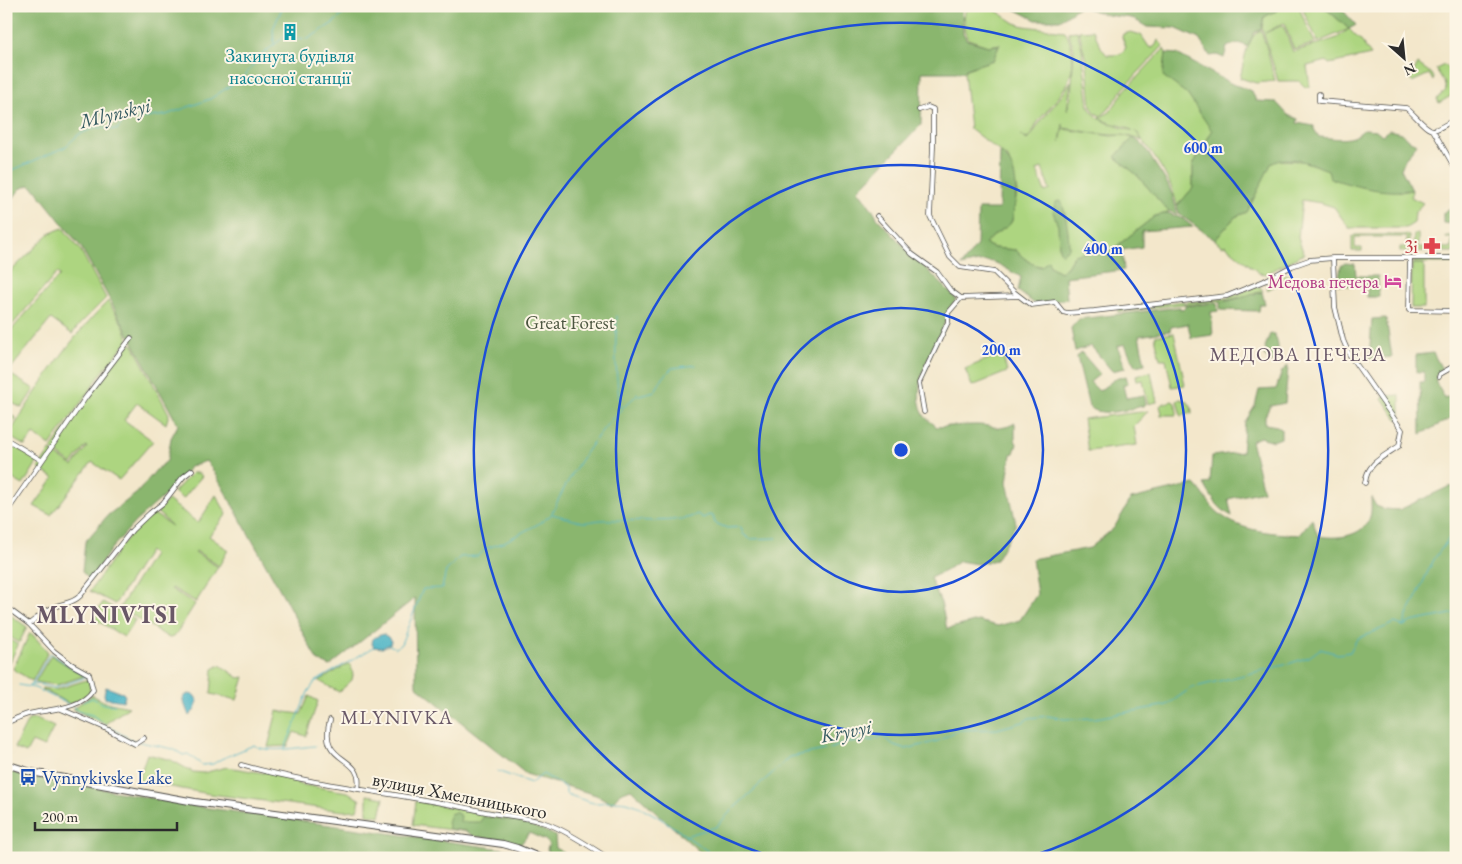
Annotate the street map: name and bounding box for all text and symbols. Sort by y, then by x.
building icon: Закинута будівля насосної станції [280,22,300,42]
north arrow [1380,32,1430,82]
place label: Закинута будівля насосної станції [226,43,355,90]
text: N [1400,59,1419,80]
water label: Mlynskyi [76,91,154,135]
text: 600 m [1183,138,1223,157]
place label: 3і [1404,234,1418,259]
pharmacy icon: 3і [1422,236,1442,256]
text: 400 m [1083,239,1123,258]
place label: Медова печера [1267,269,1379,294]
hotel icon: Медова печера [1383,271,1403,291]
park label: Great Forest [525,310,615,335]
text: 200 m [981,340,1021,359]
district label: МЕДОВА ПЕЧЕРА [1210,341,1387,367]
centre of rings [892,441,910,459]
district label: MLYNIVTSI [36,599,178,630]
district label: MLYNIVKA [341,704,453,730]
water label: Kryvyi [817,713,875,749]
place label: Vynnykivske Lake [42,765,172,790]
street label: вулиця Хмельницького [370,766,549,825]
bus stop icon: Vynnykivske Lake [18,767,38,787]
scale bar [35,799,178,831]
text: 200 m [42,807,79,826]

